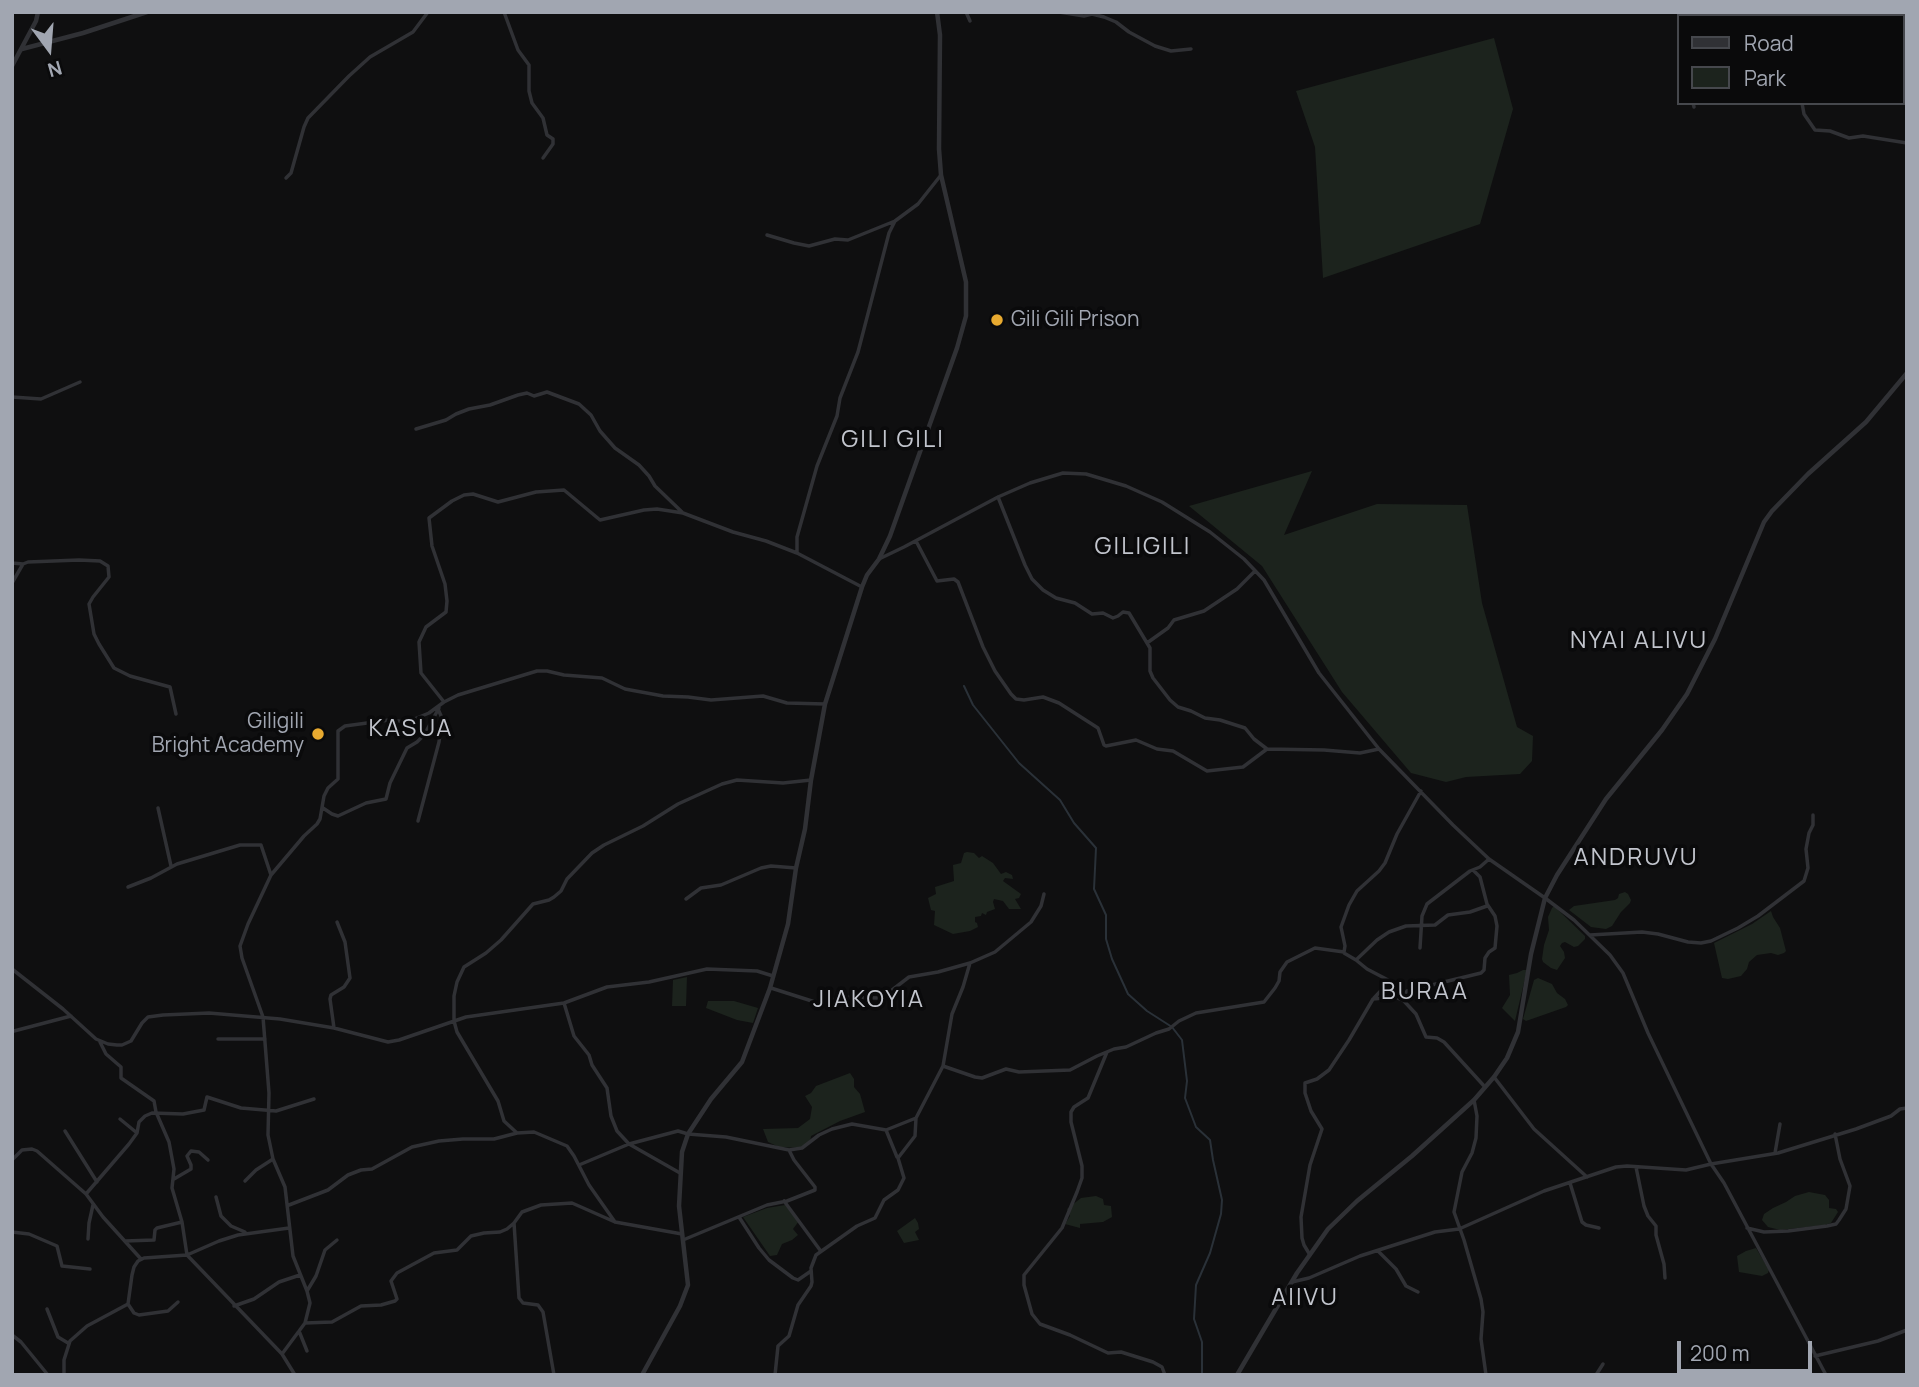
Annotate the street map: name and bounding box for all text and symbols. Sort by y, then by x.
north arrow [14,14,84,84]
legend [1678,14,1905,105]
text: Road [1744,29,1794,57]
text: N [45,55,65,84]
text: Park [1744,64,1786,92]
place label: Gili Gili Prison [1011,307,1140,333]
marker: Gili Gili Prison [989,312,1005,328]
district label: GILI GILI [842,426,944,454]
district label: GILIGILI [1096,533,1190,561]
district label: NYAI ALIVU [1571,627,1707,655]
place label: Giligili Bright Academy [152,709,304,759]
district label: KASUA [369,715,453,743]
marker: Giligili Bright Academy [310,726,326,742]
district label: ANDRUVU [1574,844,1698,872]
district label: BURAA [1382,978,1468,1006]
district label: JIAKOYIA [814,986,924,1014]
district label: AIIVU [1272,1284,1338,1312]
scale bar [1681,1328,1816,1372]
text: 200 m [1690,1339,1750,1367]

